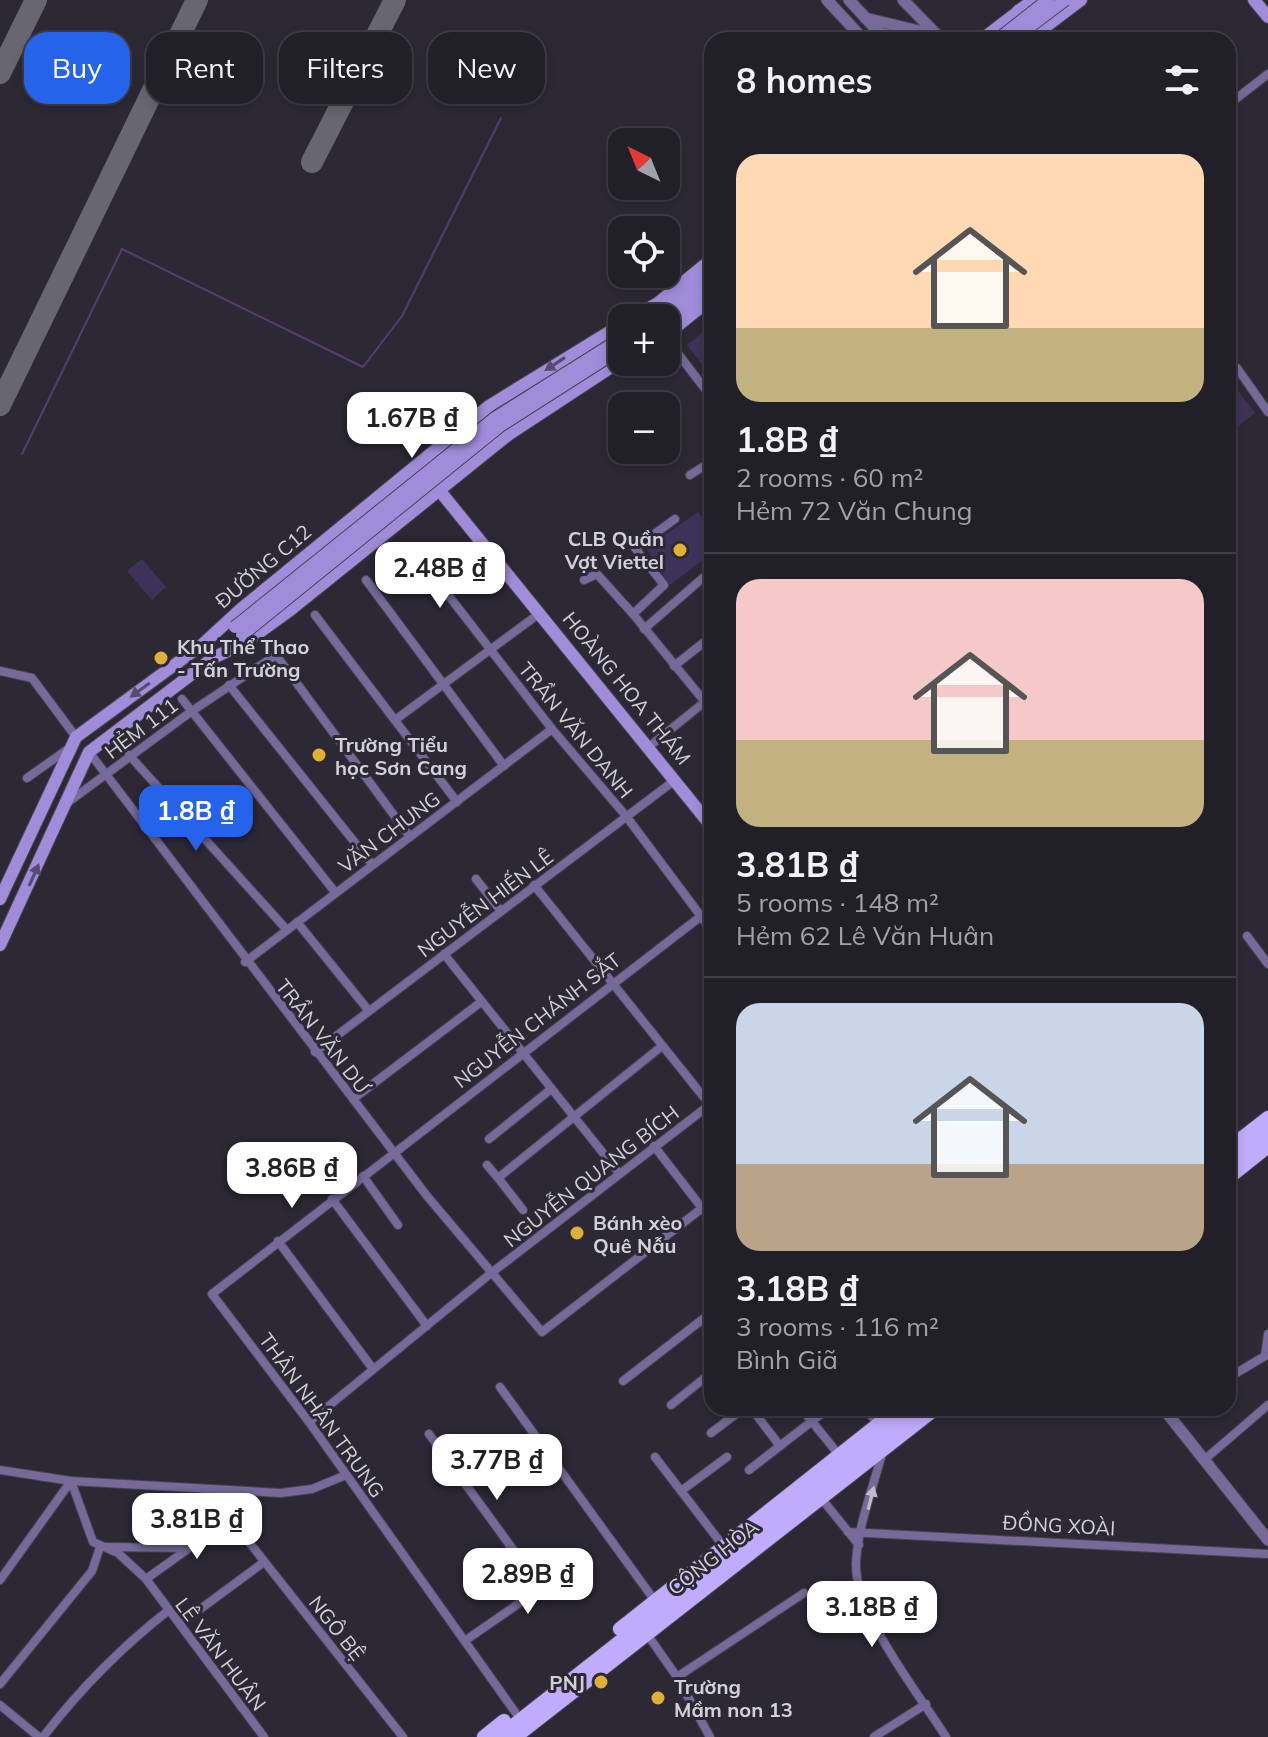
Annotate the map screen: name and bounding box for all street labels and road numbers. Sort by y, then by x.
street label: ĐƯỜNG C12 [210,519,316,613]
street label: HOÀNG HOA THÁM [558,606,696,770]
street label: TRẦN VĂN DANH [513,657,639,803]
street label: HẺM 111 [99,692,183,764]
street label: VĂN CHUNG [333,786,445,878]
street label: NGUYỄN HIẾN LÊ [412,843,558,962]
street label: NGUYỄN CHÁNH SẮT [448,946,626,1093]
street label: TRẦN VĂN DƯ [271,974,376,1099]
street label: NGUYỄN QUANG BÍCH [498,1099,684,1252]
street label: THÂN NHÂN TRUNG [254,1328,390,1502]
street label: ĐỒNG XOÀI [1002,1510,1116,1540]
street label: CỘNG HÒA [662,1514,764,1600]
street label: NGÔ BỆ [304,1591,370,1665]
street label: LÊ VĂN HUÂN [170,1593,272,1715]

